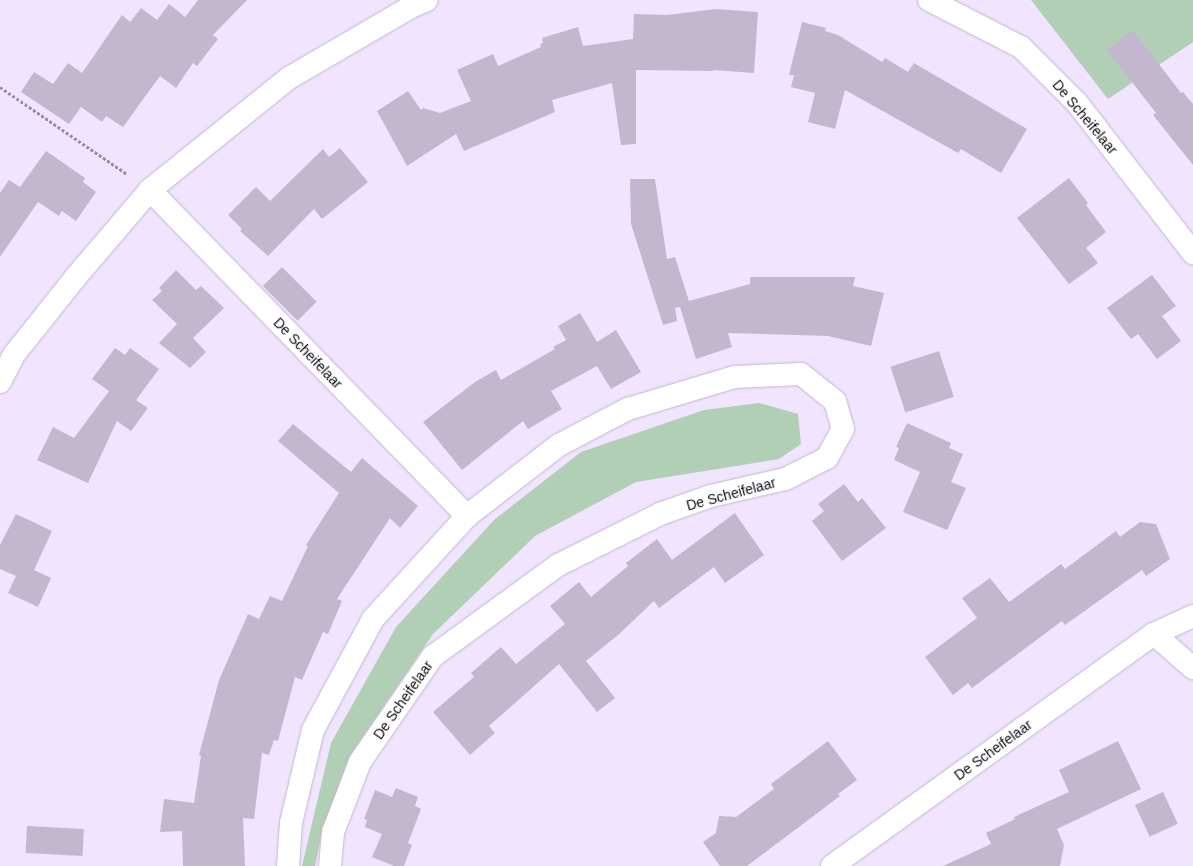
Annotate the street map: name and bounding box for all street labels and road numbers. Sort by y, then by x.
street label: De Scheifelaar [1049,76,1121,158]
street label: De Scheifelaar [270,314,346,392]
street label: De Scheifelaar [684,474,778,514]
street label: De Scheifelaar [370,658,436,742]
street label: De Scheifelaar [951,716,1035,784]

